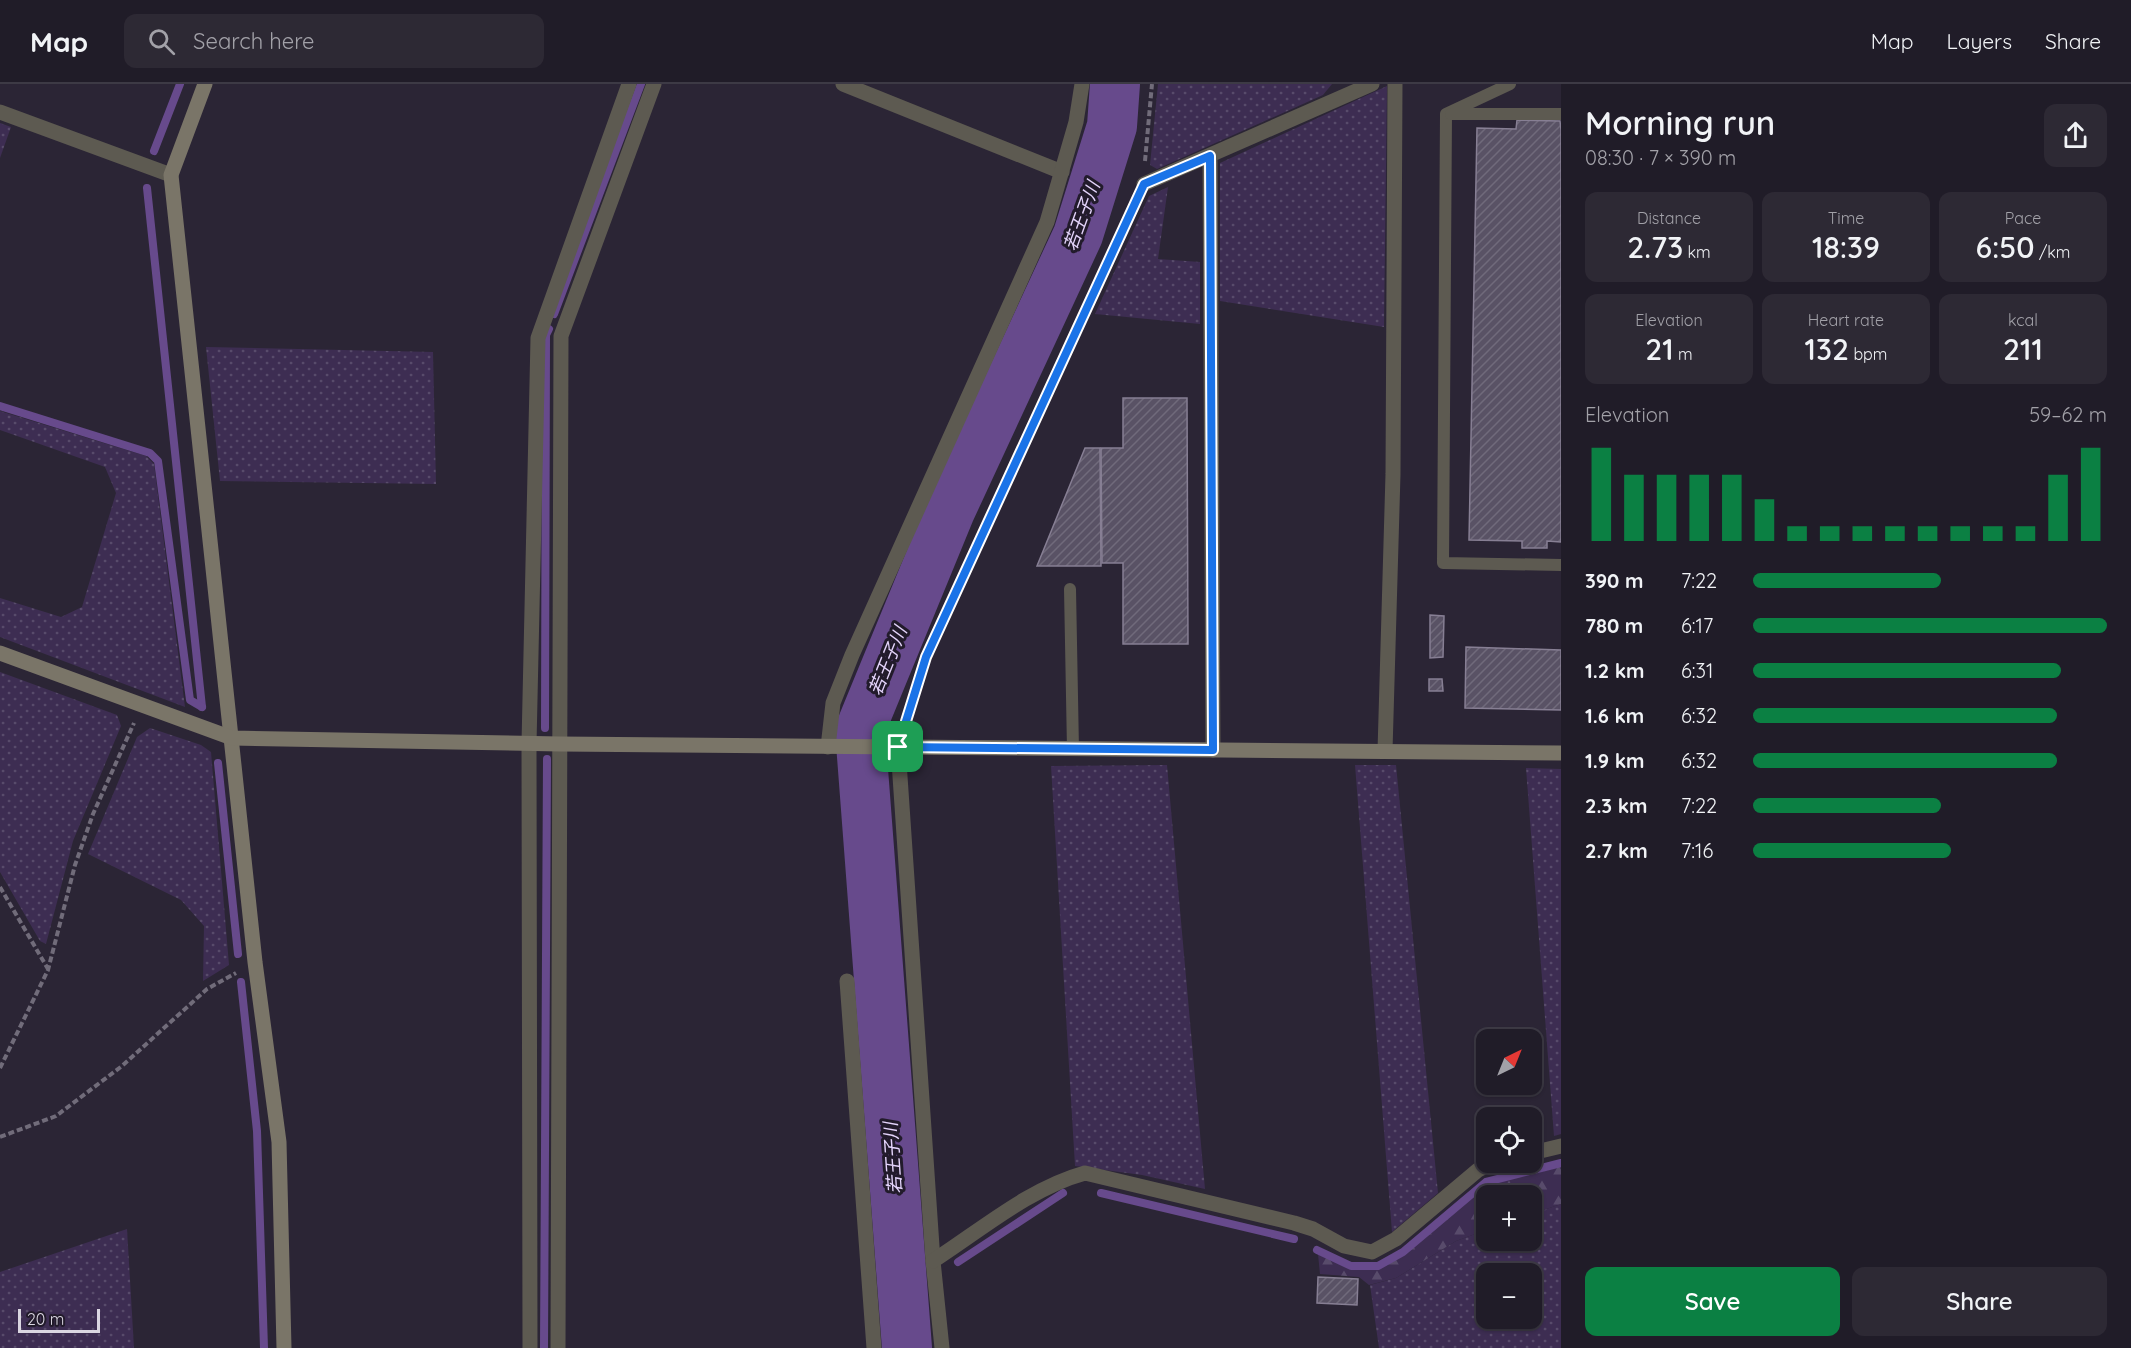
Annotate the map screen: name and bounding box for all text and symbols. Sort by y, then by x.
search box [124,14,544,68]
text: Map [30,24,88,59]
icon: search [145,25,178,58]
text: Search here [193,27,315,55]
text: Map [1871,28,1914,54]
text: Layers [1947,28,2012,54]
text: Share [2045,28,2101,54]
text: Morning run [1585,102,1775,143]
button: share [2044,104,2107,167]
text: 08:30 · 7 × 390 m [1585,145,1736,170]
water label: 若王子川 [1058,176,1105,254]
text: Distance [1637,208,1701,228]
text: Time [1828,208,1864,228]
text: Pace [2005,208,2041,228]
text: 2.73 [1627,228,1683,266]
text: 18:39 [1812,228,1880,266]
text: 6:50 [1976,228,2035,266]
text: km [1683,242,1711,262]
text: /km [2035,242,2070,262]
text: Elevation [1635,310,1703,330]
text: Heart rate [1808,310,1884,330]
text: kcal [2008,310,2038,330]
text: 21 [1645,330,1674,368]
text: 132 [1805,330,1849,368]
text: 211 [2003,330,2043,368]
text: m [1674,344,1693,364]
text: bpm [1849,344,1887,364]
text: Elevation [1585,402,1669,427]
text: 59–62 m [2029,402,2107,427]
text: 390 m [1585,568,1643,593]
text: 7:22 [1681,568,1717,593]
text: 780 m [1585,613,1643,638]
text: 6:17 [1681,613,1713,638]
water label: 若王子川 [863,621,912,698]
text: 1.2 km [1585,658,1645,683]
text: 6:31 [1681,658,1713,683]
text: 1.6 km [1585,703,1644,728]
text: 6:32 [1681,703,1717,728]
pin [872,721,923,772]
icon: arrive [881,730,914,763]
text: 1.9 km [1585,748,1645,773]
text: 6:32 [1681,748,1717,773]
text: 2.3 km [1585,793,1648,818]
text: 7:22 [1681,793,1717,818]
text: 2.7 km [1585,838,1648,863]
text: 7:16 [1681,838,1713,863]
north arrow [1476,1029,1542,1095]
map controls [1476,1029,1542,1329]
button: locate [1476,1107,1542,1173]
water label: 若王子川 [878,1119,906,1195]
button: + [1476,1185,1542,1251]
button: − [1476,1263,1542,1329]
button: Save [1585,1267,1840,1336]
button: Share [1852,1267,2107,1336]
scale bar [18,1306,100,1334]
text: 20 m [27,1309,64,1329]

